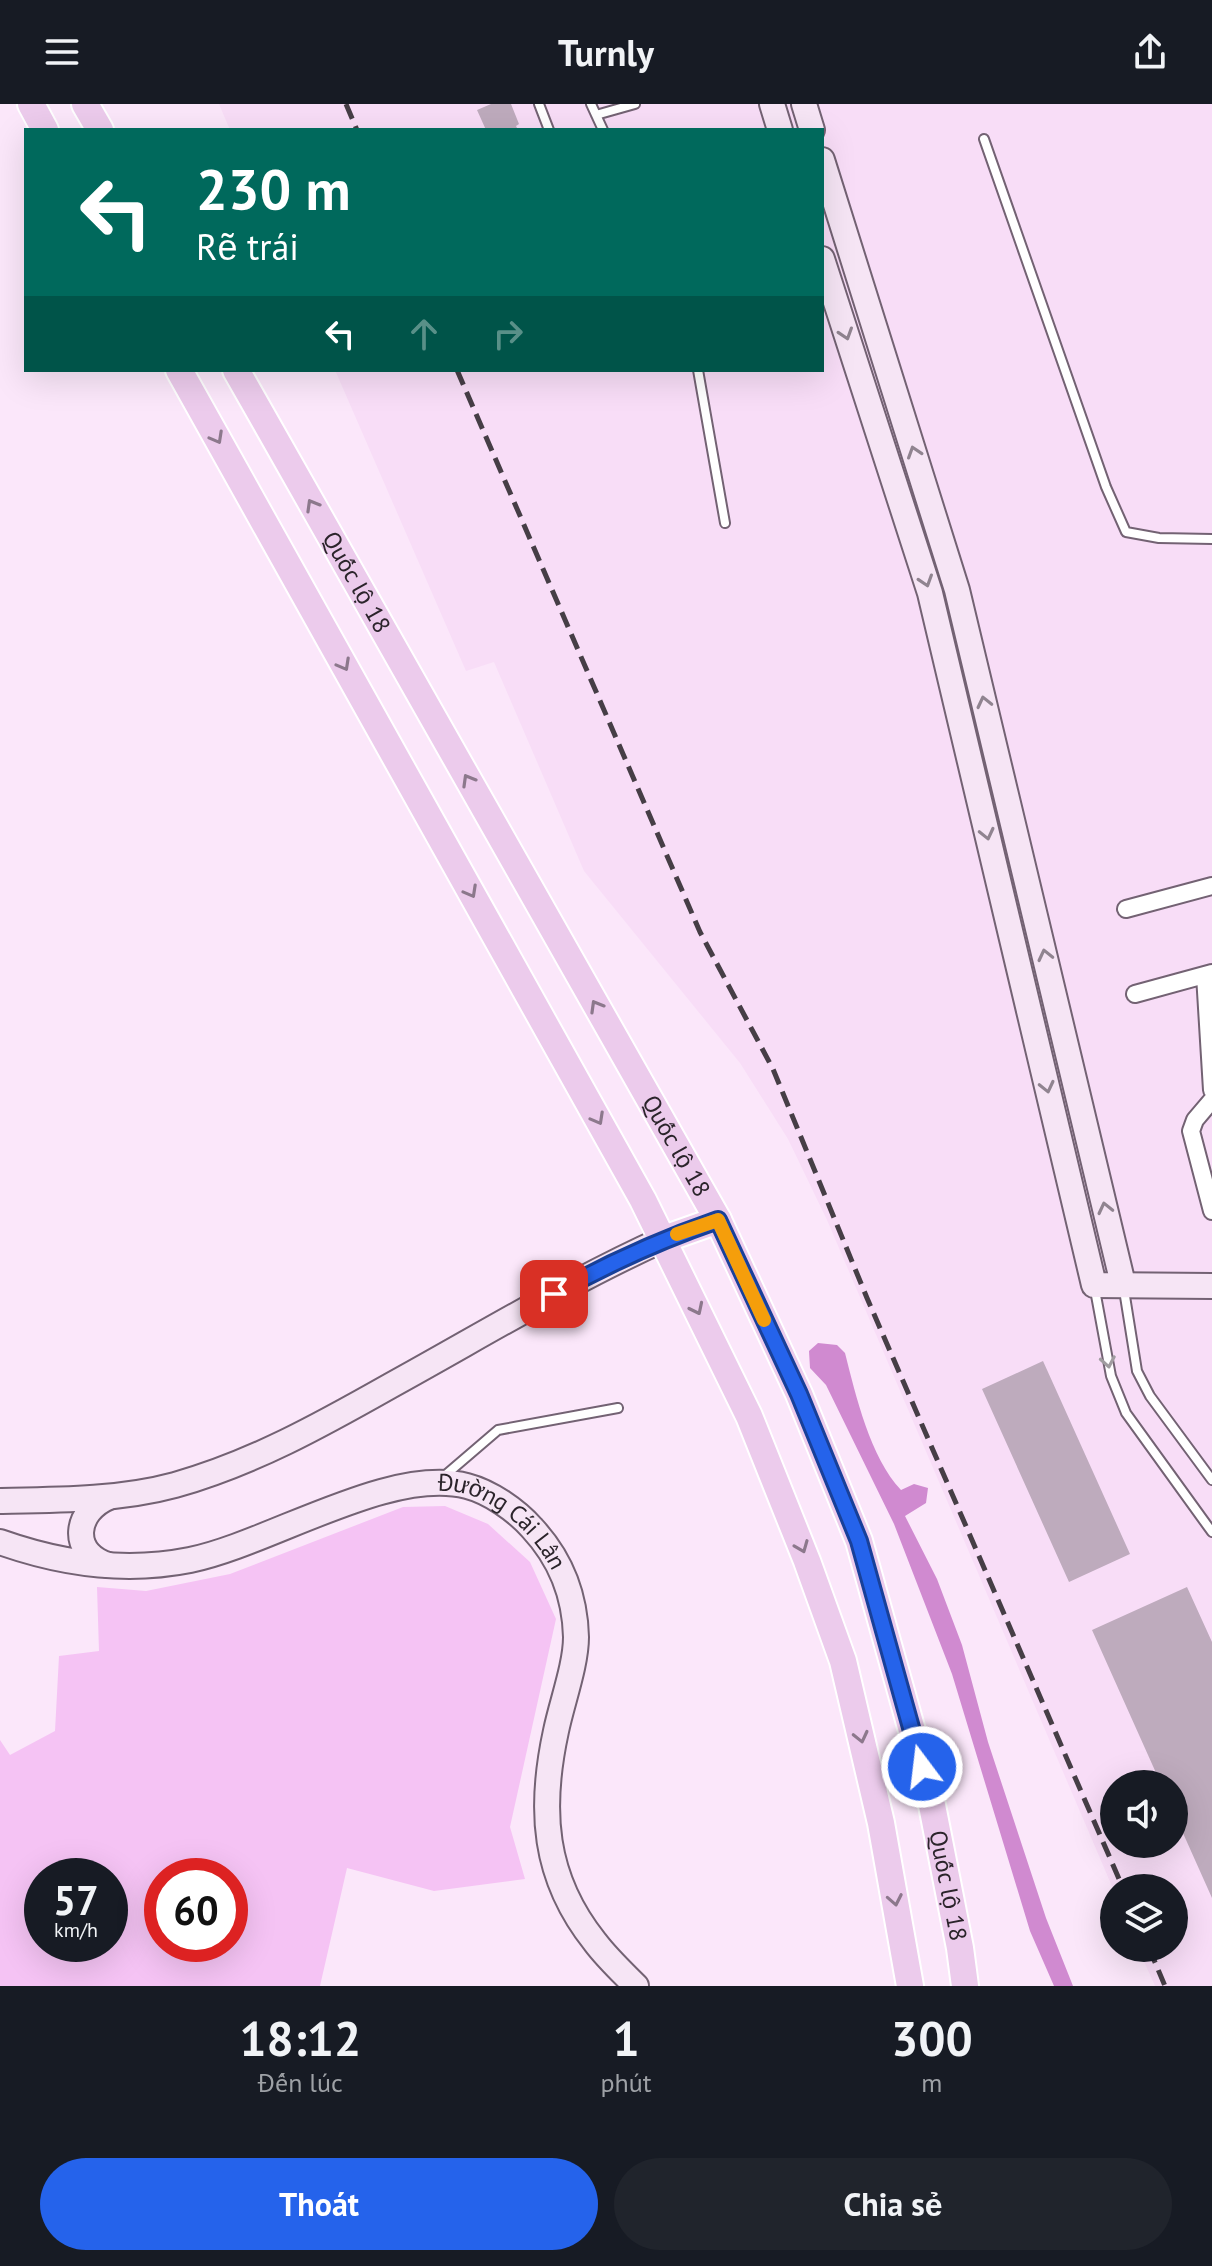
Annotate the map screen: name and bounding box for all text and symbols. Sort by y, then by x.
text: Turnly [558,29,654,76]
icon: menu [40,30,84,74]
icon: share [1128,30,1172,74]
text: 230 m [196,153,351,225]
icon: left [64,160,168,264]
text: Rẽ trái [196,223,299,270]
icon: left [318,312,362,356]
icon: ahead [402,312,446,356]
icon: right [486,312,530,356]
one-way arrow [837,326,853,340]
one-way arrow [208,430,223,444]
one-way arrow [907,446,923,460]
one-way arrow [306,499,322,514]
street label: Quốc lộ 18 [316,526,398,638]
one-way arrow [917,574,933,587]
one-way arrow [335,657,350,671]
one-way arrow [977,696,994,710]
one-way arrow [462,774,478,788]
one-way arrow [978,826,995,840]
one-way arrow [461,883,477,898]
one-way arrow [1037,949,1054,963]
one-way arrow [590,1000,606,1015]
one-way arrow [1038,1079,1055,1093]
street label: Quốc lộ 18 [635,1089,718,1202]
one-way arrow [588,1110,604,1125]
one-way arrow [1097,1202,1114,1216]
pin [520,1260,588,1328]
icon: arrive [532,1272,576,1316]
one-way arrow [687,1301,703,1316]
one-way arrow [1098,1355,1115,1369]
street label: Đường Cái Lân [436,1466,574,1575]
one-way arrow [792,1539,809,1553]
position arrow [880,1725,964,1809]
one-way arrow [852,1730,869,1744]
map controls [1100,1770,1188,1962]
button: sound [1100,1770,1188,1858]
street label: Quốc lộ 18 [922,1828,974,1943]
speed limit sign: 60 [144,1858,248,1962]
text: 57 [53,1874,99,1926]
button: layers [1100,1874,1188,1962]
one-way arrow [886,1893,903,1907]
text: km/h [54,1917,98,1943]
text: 18:12 [239,2007,361,2069]
text: 1 [612,2007,640,2069]
text: 300 [891,2007,973,2069]
text: Đến lúc [258,2066,343,2099]
text: phút [601,2066,652,2099]
text: m [921,2066,942,2099]
button: Thoát [40,2158,598,2250]
button: Chia sẻ [614,2158,1172,2250]

